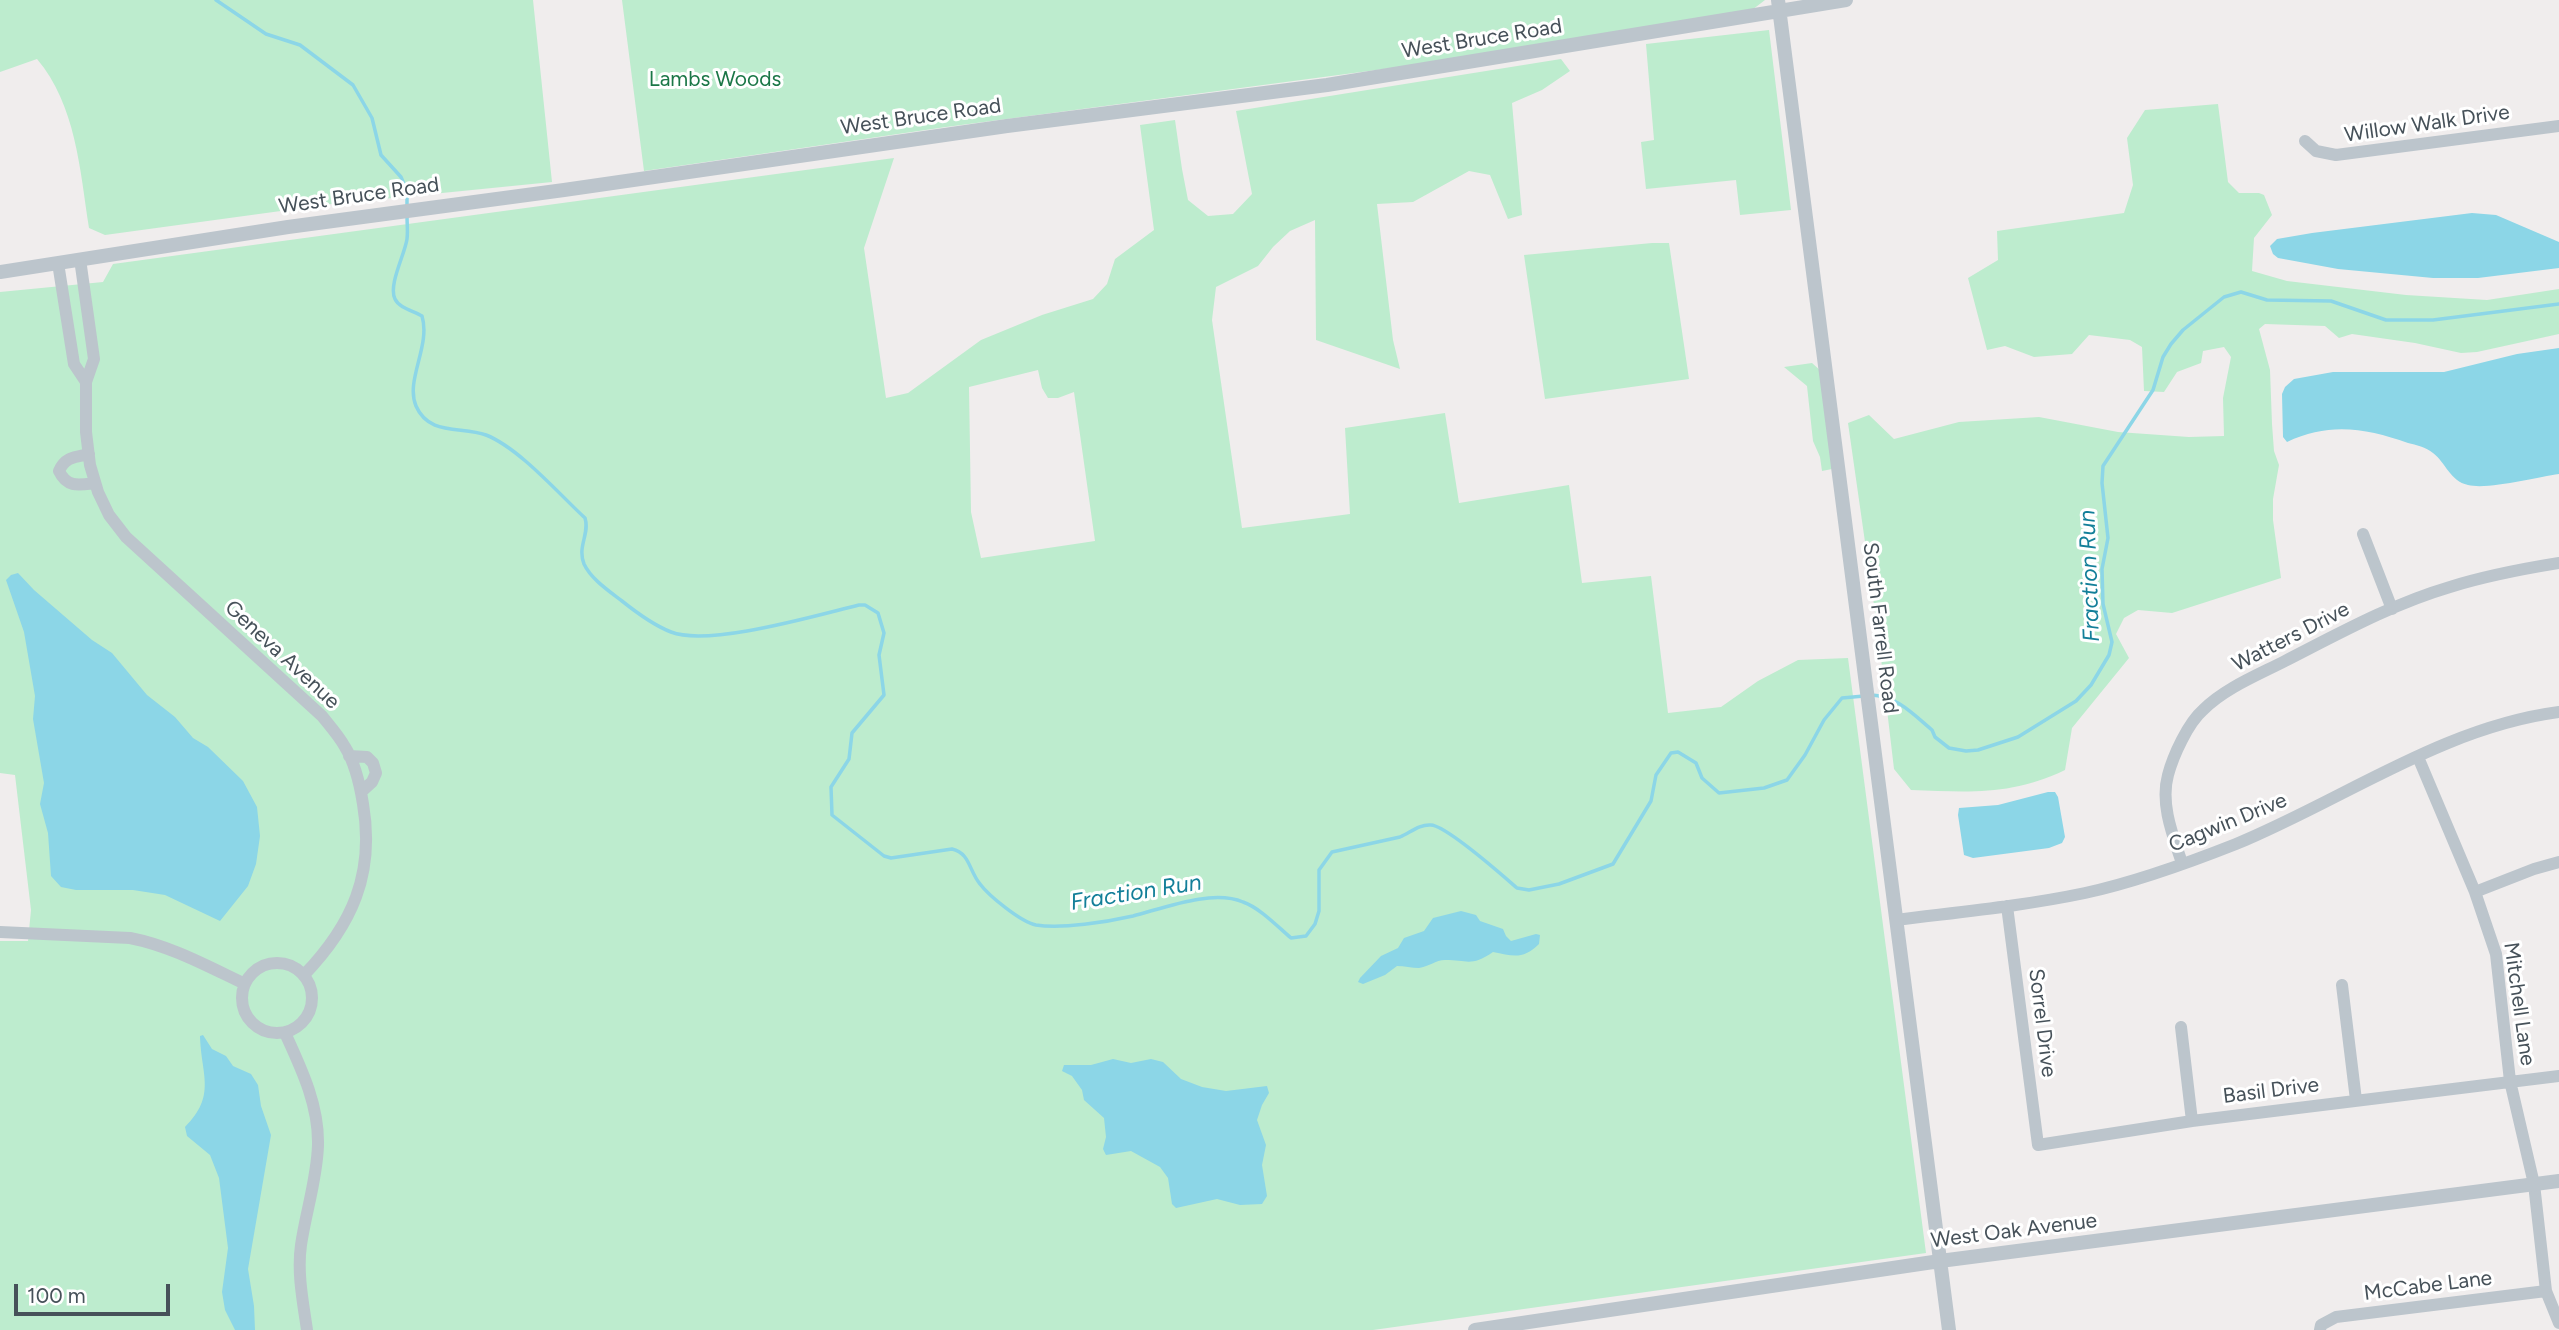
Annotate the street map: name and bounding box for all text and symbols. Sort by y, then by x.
street label: West Bruce Road [1400,14,1564,64]
park label: Lambs Woods [649,67,781,93]
street label: West Bruce Road [839,93,1003,141]
street label: Willow Walk Drive [2343,100,2511,148]
street label: West Bruce Road [277,172,441,220]
water label: Fraction Run [2074,509,2106,643]
street label: South Farrell Road [1857,541,1903,715]
street label: Geneva Avenue [219,595,345,715]
street label: Watters Drive [2228,597,2354,677]
street label: Cagwin Drive [2165,788,2291,858]
water label: Fraction Run [1069,869,1203,917]
street label: Mitchell Lane [2498,941,2540,1067]
street label: Sorrel Drive [2023,967,2061,1079]
street label: Basil Drive [2222,1073,2320,1109]
street label: West Oak Avenue [1930,1208,2098,1254]
street label: McCabe Lane [2363,1266,2493,1306]
scale bar [18,1270,173,1314]
text: 100 m [27,1283,86,1308]

